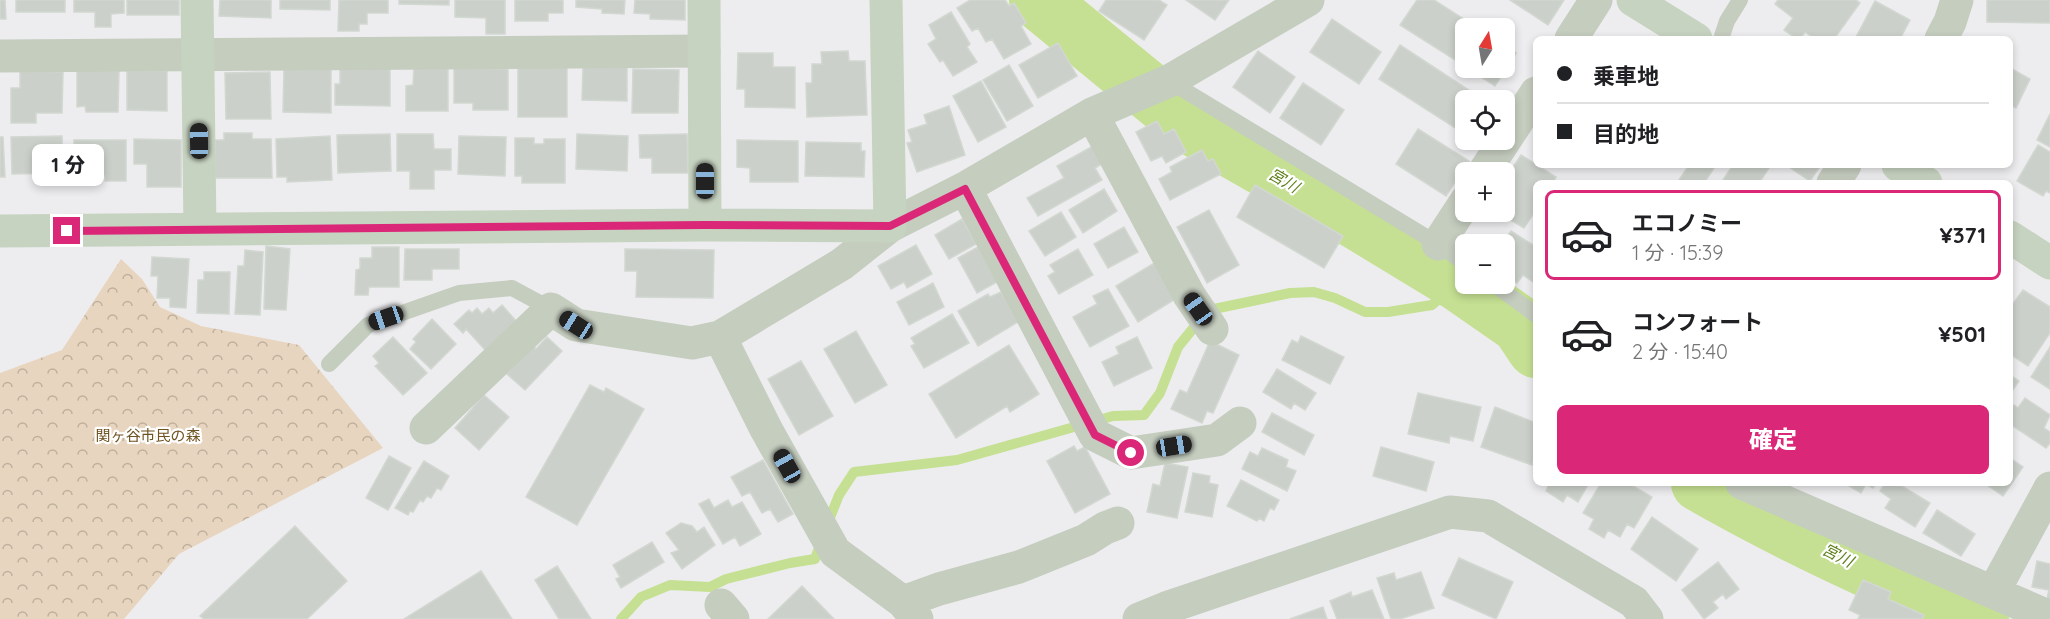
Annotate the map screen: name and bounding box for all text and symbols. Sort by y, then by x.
north arrow [1455,18,1515,78]
map controls [1455,18,1515,294]
text: 乗車地 [1593,62,1659,90]
button: locate [1455,90,1515,150]
text: 目的地 [1593,120,1659,148]
car [190,123,208,159]
callout: 1 分 [31,144,103,186]
text: 1 分 [51,152,85,177]
button: + [1455,162,1515,222]
car [696,163,714,199]
water label: 宮川 [1265,163,1305,198]
icon: car [1560,208,1614,262]
text: エコノミー [1632,209,1742,237]
route end [53,217,80,244]
text: ¥371 [1940,221,1986,249]
button: − [1455,234,1515,294]
text: 1 分 · 15:39 [1632,240,1723,265]
car [1180,289,1216,329]
car [366,304,406,332]
icon: car [1560,307,1614,361]
car [556,308,596,342]
text: コンフォート [1632,308,1763,336]
text: ¥501 [1938,320,1986,348]
text: 2 分 · 15:40 [1632,339,1728,364]
button: 確定 [1557,405,1989,474]
park label: 関ヶ谷市民の森 [95,426,201,445]
car [1155,434,1193,458]
route start [1117,439,1144,466]
car [770,446,804,486]
water label: 宮川 [1819,539,1859,572]

